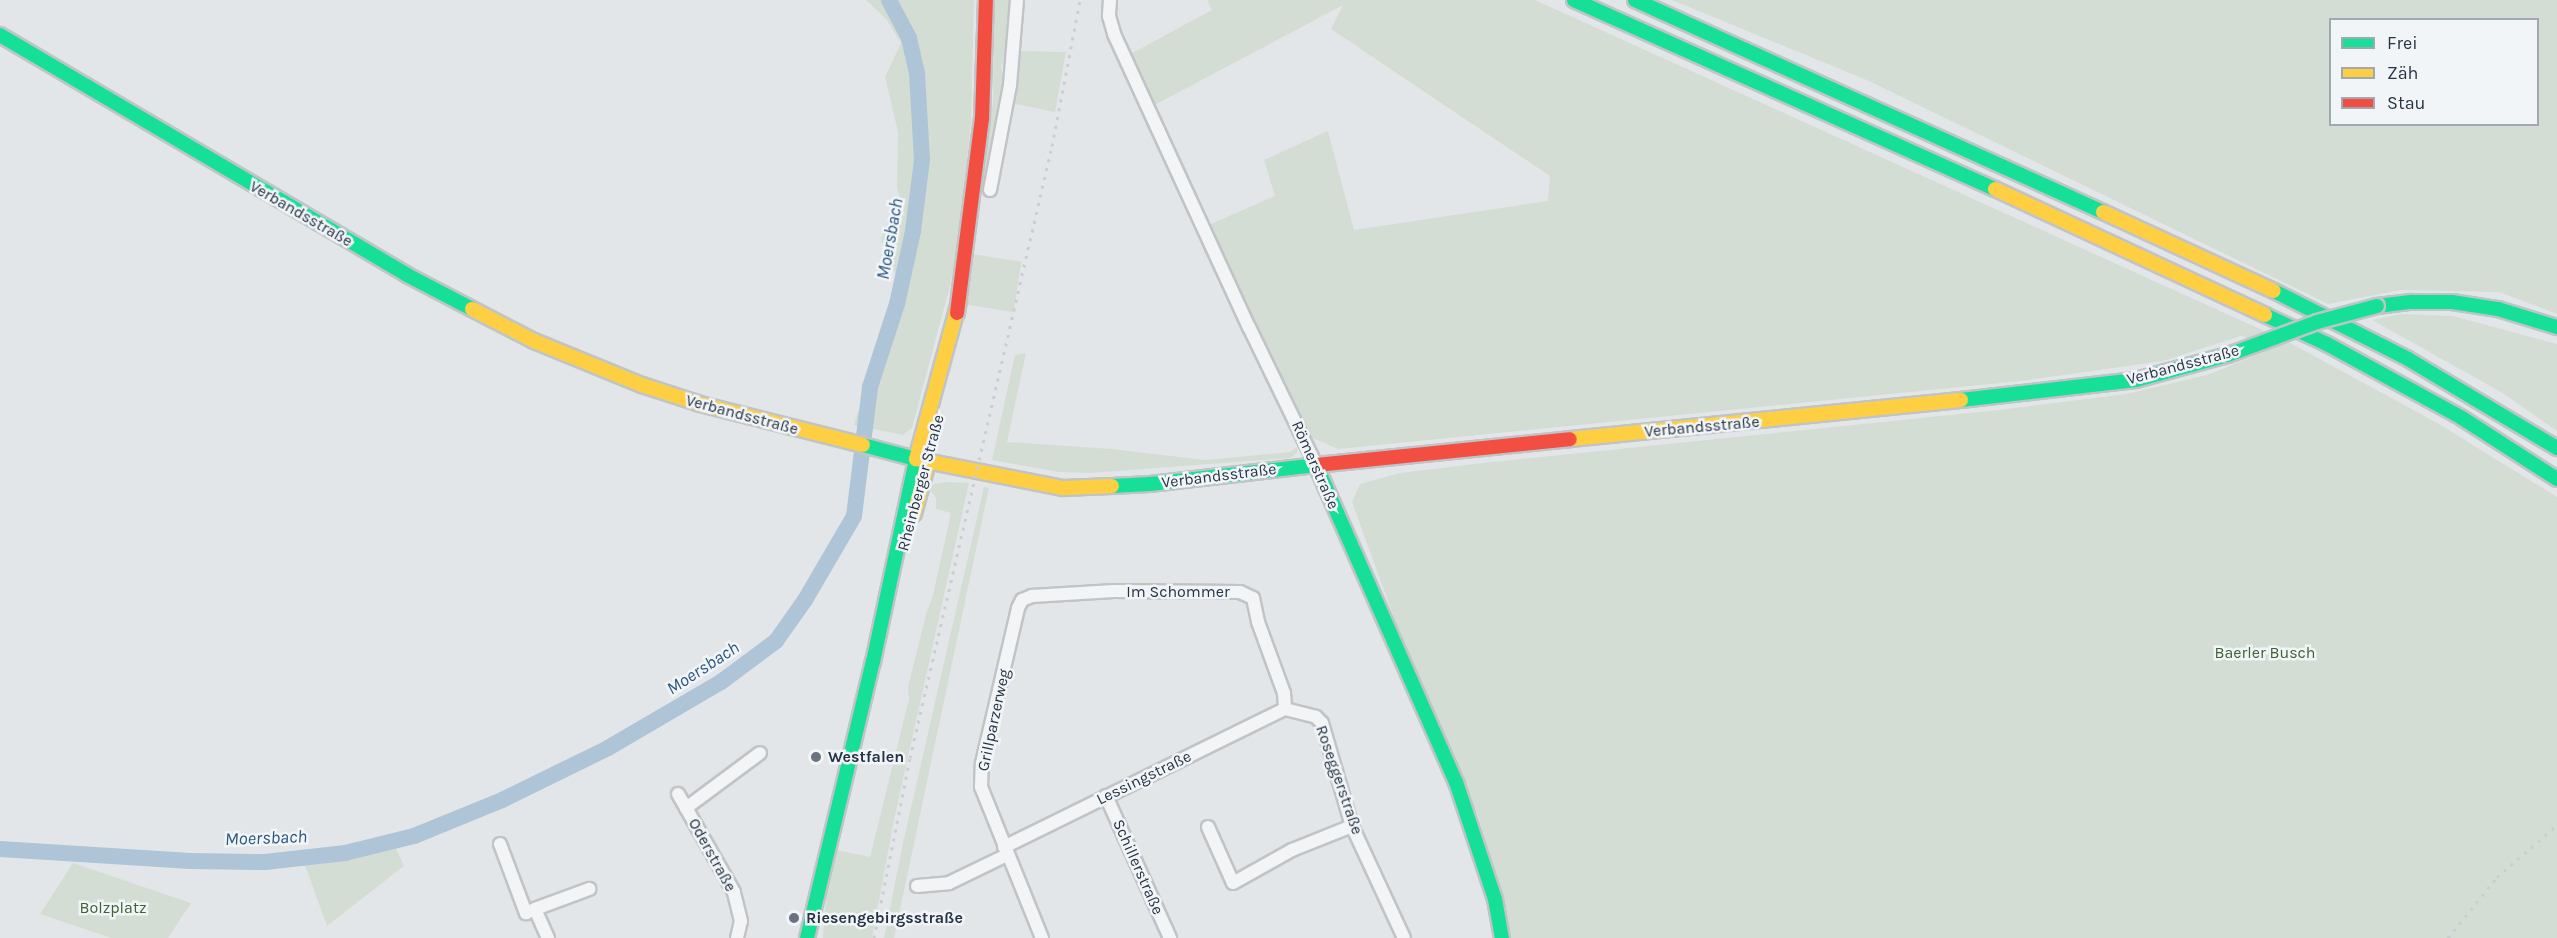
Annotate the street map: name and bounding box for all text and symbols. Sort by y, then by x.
legend [2329,18,2539,126]
text: Frei [2387,32,2418,54]
text: Zäh [2387,62,2418,84]
text: Stau [2387,92,2425,114]
street label: Verbandsstraße [246,177,356,251]
water label: Moersbach [872,197,908,281]
street label: Verbandsstraße [2125,341,2241,389]
street label: Verbandsstraße [684,391,800,439]
street label: Verbandsstraße [1644,412,1760,442]
street label: Rheinberger Straße [894,413,948,553]
street label: Römerstraße [1287,418,1343,512]
street label: Verbandsstraße [1161,459,1277,493]
street label: Im Schommer [1126,582,1230,602]
water label: Moersbach [663,637,743,699]
park label: Baerler Busch [2215,643,2315,663]
street label: Grillparzerweg [974,667,1014,773]
street label: Roseggerstraße [1311,723,1367,837]
place label: Westfalen [828,747,904,767]
street label: Lessingstraße [1093,747,1195,809]
marker: Westfalen [809,750,823,764]
street label: Oderstraße [684,815,740,895]
street label: Schillerstraße [1108,816,1168,918]
water label: Moersbach [225,826,307,850]
park label: Bolzplatz [79,898,147,918]
place label: Riesengebirgsstraße [806,908,963,928]
marker: Riesengebirgsstraße [787,911,801,925]

